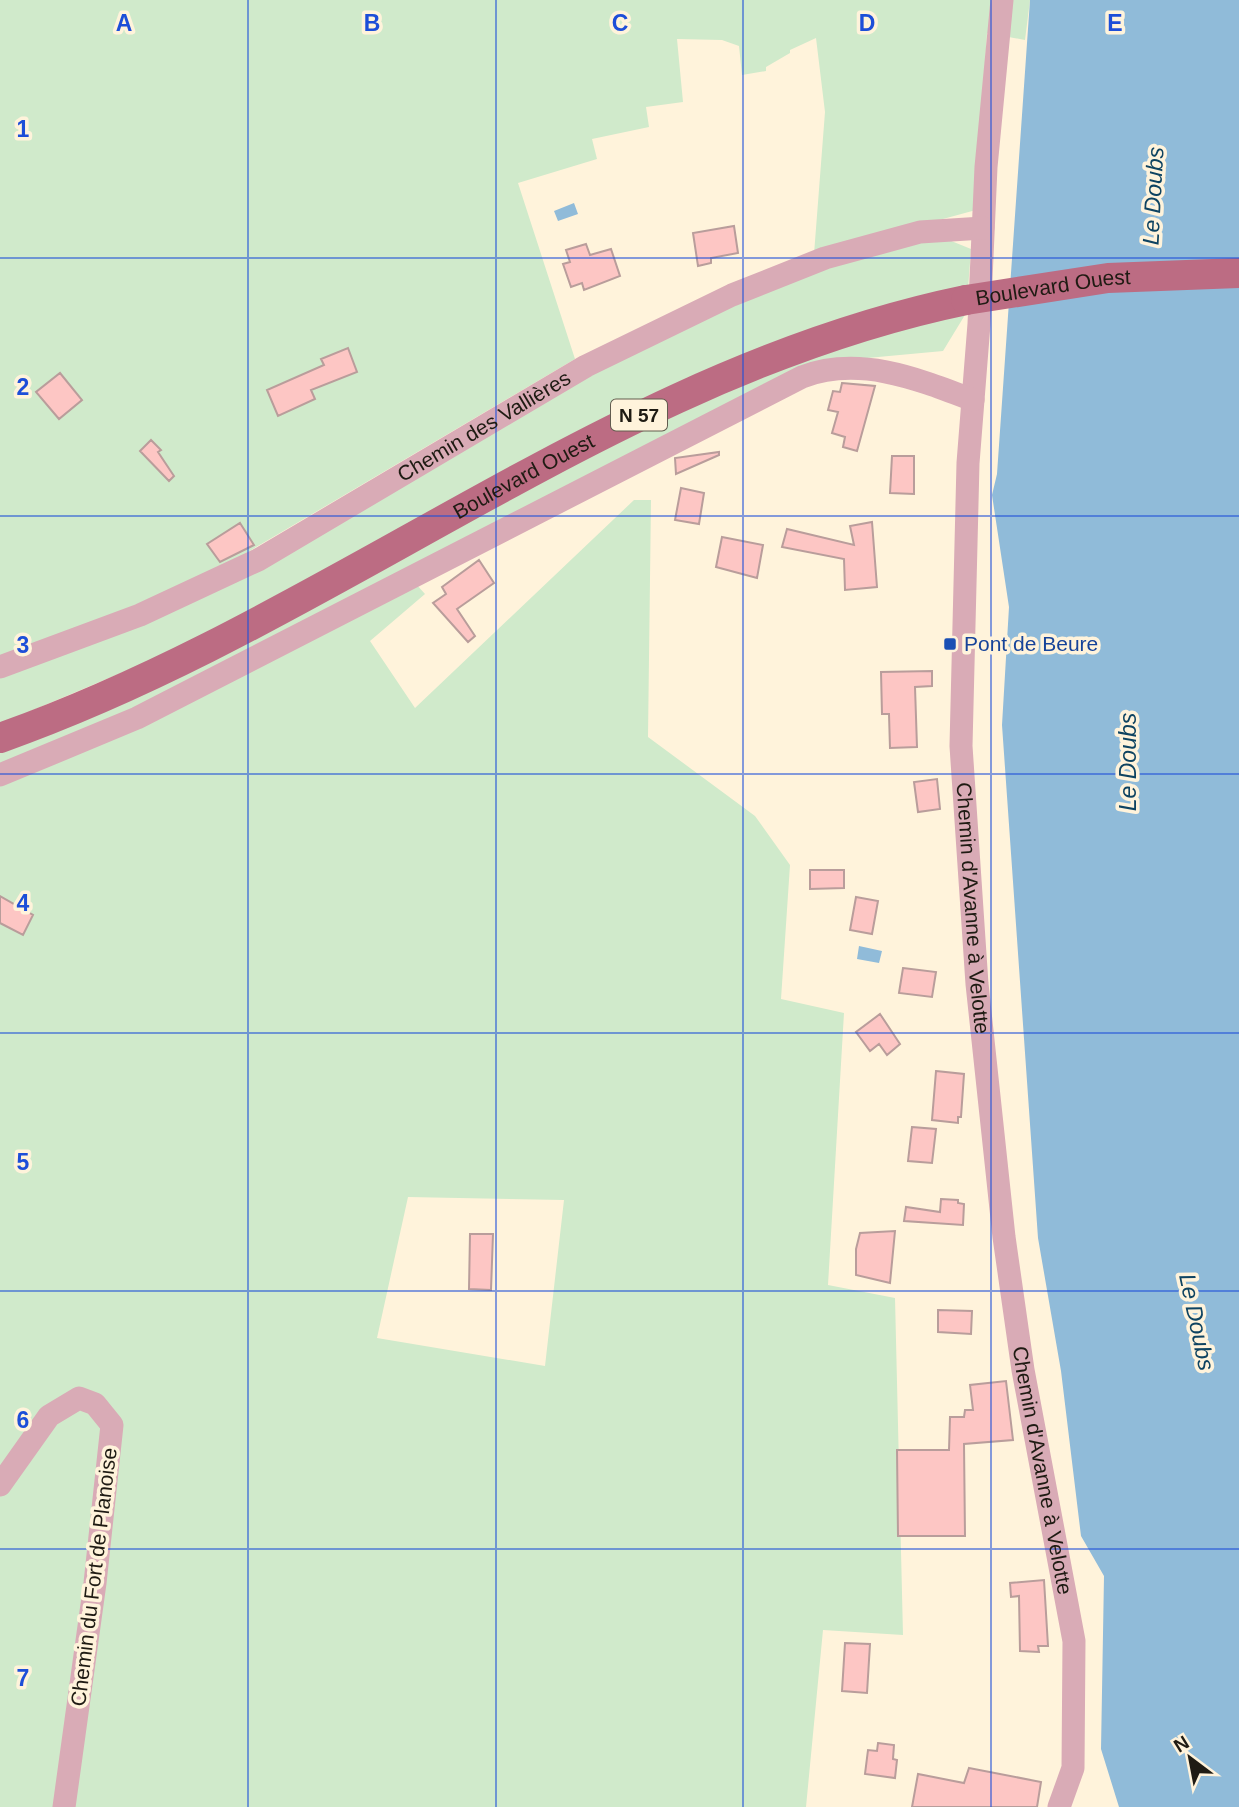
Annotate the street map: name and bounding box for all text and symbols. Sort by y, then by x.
text: A [116,10,132,36]
text: B [364,10,380,36]
text: C [612,10,628,36]
text: D [859,10,875,36]
text: E [1107,10,1123,36]
text: 1 [17,116,30,142]
water label: Le Doubs [1137,146,1169,246]
street label: Boulevard Ouest [974,265,1131,309]
street label: Chemin des Vallières [393,366,574,486]
text: 2 [17,374,29,400]
road number: N 57 [611,400,667,430]
street label: Boulevard Ouest [449,429,598,523]
text: 3 [17,632,29,658]
place label: Pont de Beure [964,632,1098,655]
marker: Pont de Beure [942,636,958,652]
water label: Le Doubs [1115,712,1141,811]
street label: Chemin d'Avanne à Velotte [952,781,994,1035]
text: 4 [17,890,30,916]
text: 5 [17,1149,30,1175]
water label: Le Doubs [1174,1271,1220,1373]
street label: Chemin d'Avanne à Velotte [1009,1345,1077,1597]
text: 6 [17,1407,29,1433]
street label: Chemin du Fort de Planoise [66,1446,121,1708]
text: 7 [17,1665,29,1691]
north arrow [1155,1723,1225,1793]
text: N [1170,1731,1193,1757]

